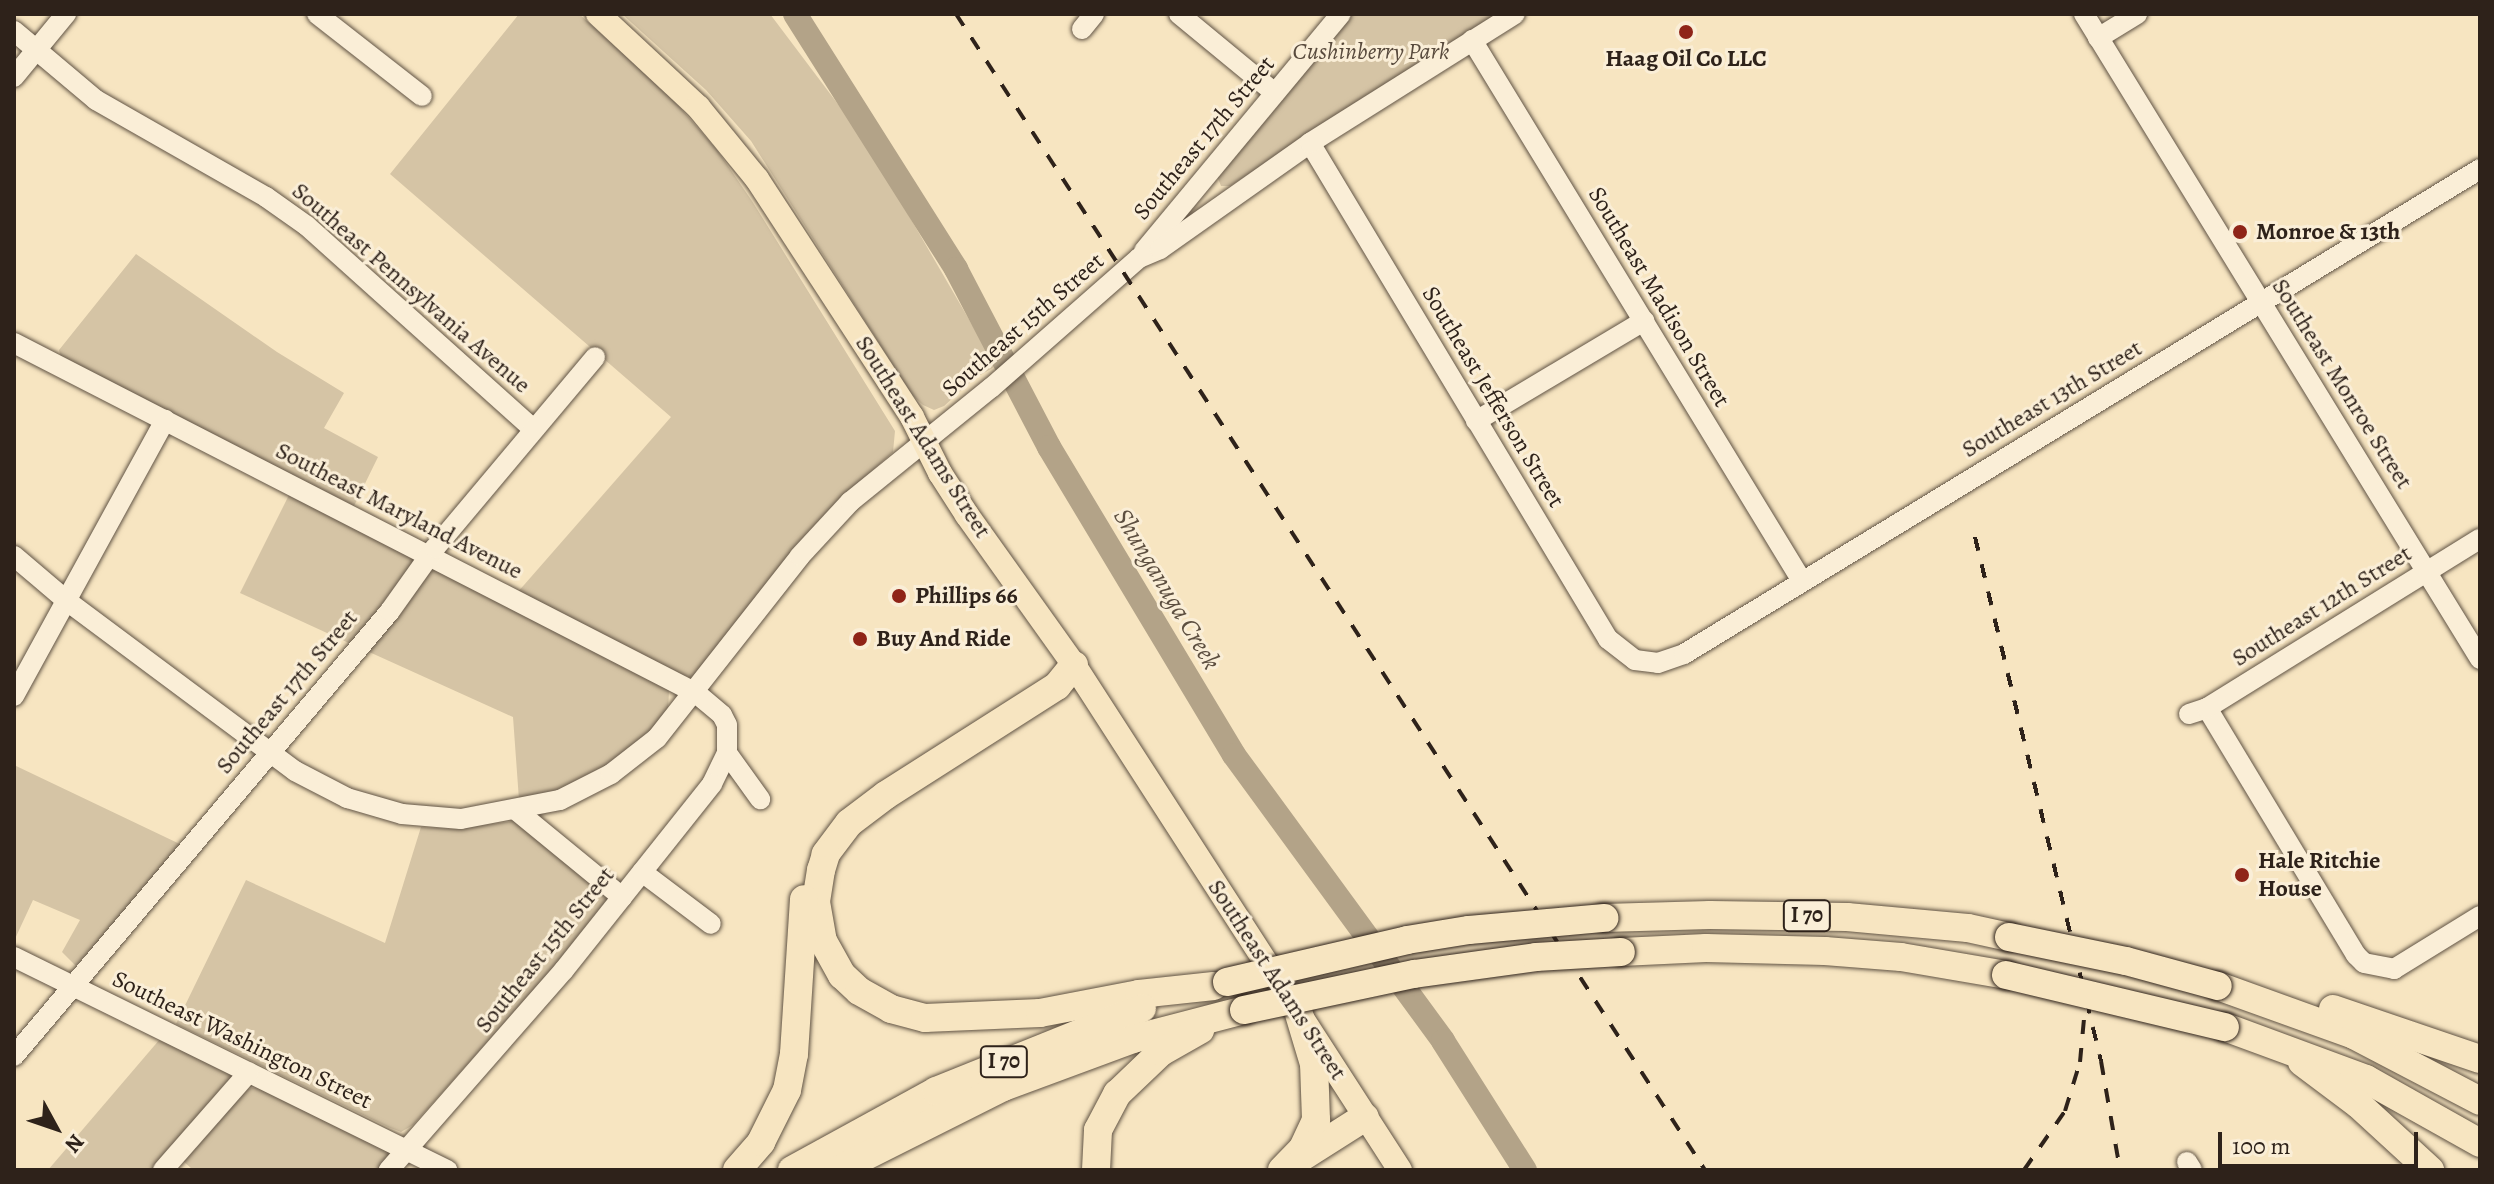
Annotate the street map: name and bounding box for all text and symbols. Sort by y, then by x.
marker: Haag Oil Co LLC [1677,23,1695,41]
park label: Cushinberry Park [1293,38,1449,66]
place label: Haag Oil Co LLC [1605,45,1767,73]
street label: Southeast 17th Street [1127,50,1281,226]
street label: Southeast Pennsylvania Avenue [286,177,536,399]
street label: Southeast Madison Street [1582,182,1736,412]
place label: Monroe & 13th [2256,218,2400,246]
marker: Monroe & 13th [2231,223,2249,241]
street label: Southeast 15th Street [936,247,1110,403]
street label: Southeast Monroe Street [2266,274,2418,494]
street label: Southeast Jefferson Street [1416,281,1570,513]
street label: Southeast Adams Street [849,330,997,544]
street label: Southeast 13th Street [1957,334,2147,464]
street label: Southeast Maryland Avenue [271,436,527,586]
water label: Shunganuga Creek [1107,503,1227,675]
street label: Southeast 12th Street [2227,539,2417,673]
place label: Phillips 66 [915,582,1018,610]
marker: Phillips 66 [890,587,908,605]
street label: Southeast 17th Street [210,604,364,780]
place label: Buy And Ride [876,625,1011,653]
marker: Buy And Ride [851,630,869,648]
place label: Hale Ritchie House [2258,847,2380,903]
street label: Southeast 15th Street [469,861,621,1039]
marker: Hale Ritchie House [2233,866,2251,884]
street label: Southeast Adams Street [1201,874,1353,1086]
road number: I 70 [1781,898,1833,934]
street label: Southeast Washington Street [108,965,376,1115]
road number: I 70 [978,1044,1030,1080]
north arrow [16,1088,96,1168]
scale bar [2222,1116,2422,1166]
text: N [58,1128,91,1159]
text: 100 m [2232,1130,2291,1162]

